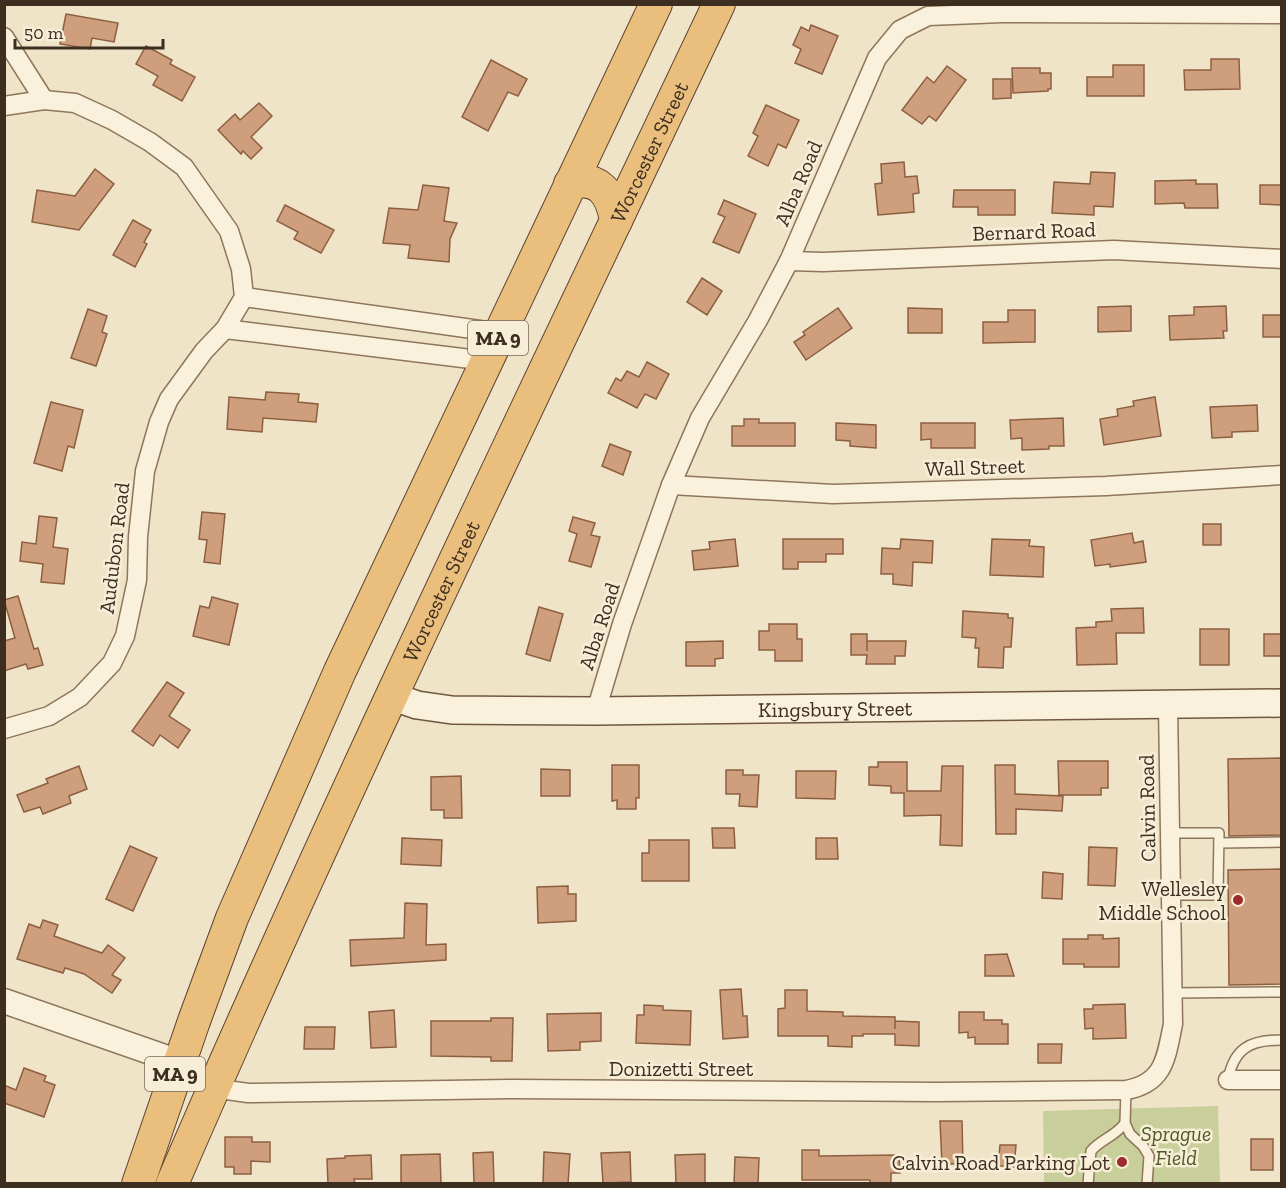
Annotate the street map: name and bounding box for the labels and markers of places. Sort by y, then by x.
place label: Wellesley Middle School [1099,876,1226,925]
marker: Wellesley Middle School [1231,893,1245,907]
place label: Calvin Road Parking Lot [892,1150,1110,1175]
marker: Calvin Road Parking Lot [1115,1155,1129,1169]

